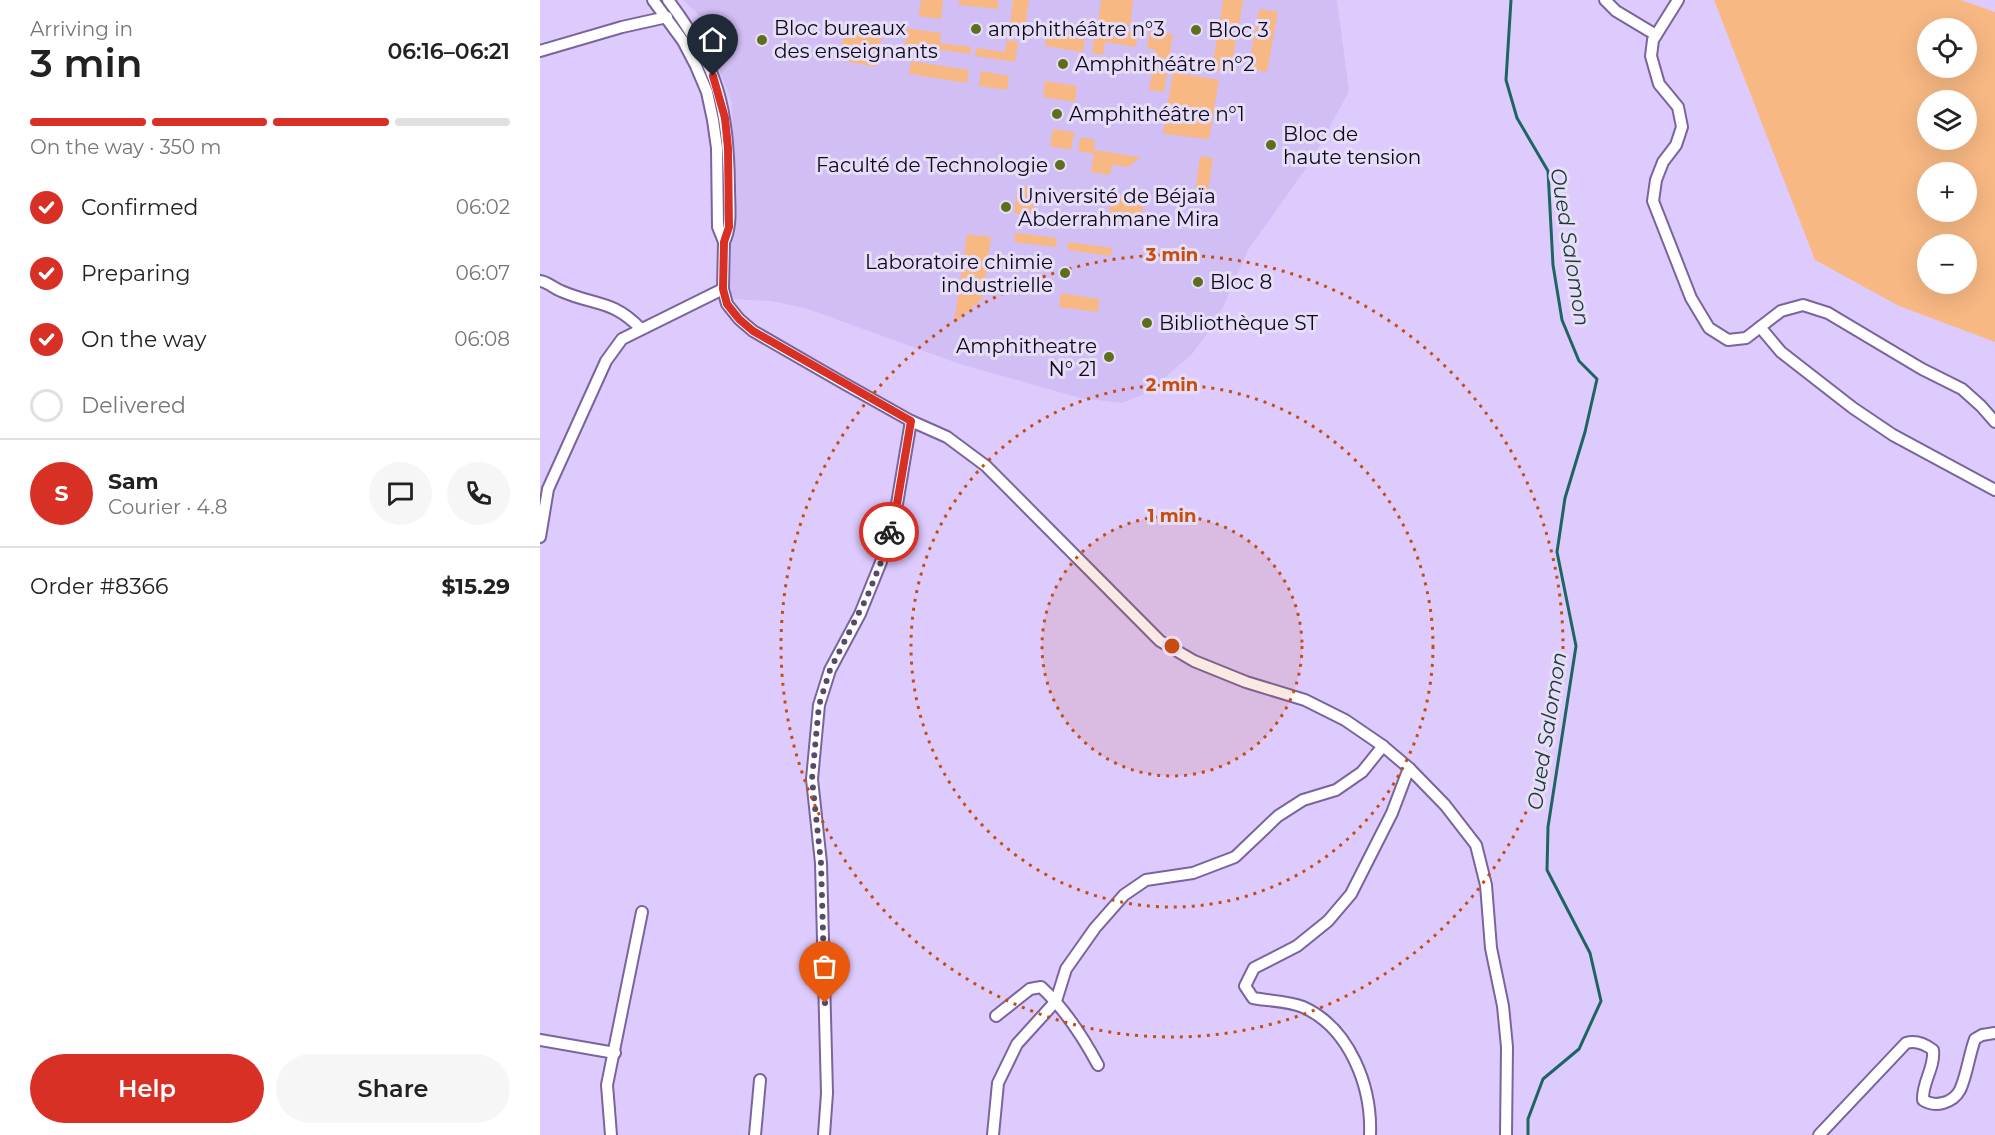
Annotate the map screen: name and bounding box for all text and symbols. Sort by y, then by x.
pin [687,14,738,76]
place label: Bloc bureaux des enseignants [774,16,938,63]
text: Arriving in [30,17,133,41]
place label: amphithéâtre n°3 [988,17,1165,41]
place label: Bloc 3 [1208,18,1269,42]
map controls [1917,18,1977,294]
button: locate [1917,18,1977,78]
marker: amphithéâtre n°3 [969,22,983,36]
icon: home [696,23,729,56]
marker: Bloc 3 [1189,23,1203,37]
marker: Bloc bureaux des enseignants [755,33,769,47]
text: 06:16–06:21 [387,38,510,65]
text: 3 min [30,39,143,87]
place label: Amphithéâtre n°2 [1075,52,1255,76]
marker: Amphithéâtre n°2 [1056,57,1070,71]
button: layers [1917,90,1977,150]
place label: Amphithéâtre n°1 [1069,102,1245,126]
marker: Amphithéâtre n°1 [1050,107,1064,121]
place label: Bloc de haute tension [1283,122,1421,169]
text: On the way · 350 m [30,135,222,159]
marker: Bloc de haute tension [1264,138,1278,152]
place label: Faculté de Technologie [816,153,1048,177]
marker: Faculté de Technologie [1053,158,1067,172]
button: + [1917,162,1977,222]
water label: Oued Salomon [1546,166,1595,328]
place label: Université de Béjaïa Abderrahmane Mira [1018,184,1219,231]
icon: check [30,191,63,224]
text: Confirmed [81,194,198,221]
text: 06:02 [456,195,510,219]
marker: Université de Béjaïa Abderrahmane Mira [999,200,1013,214]
button: − [1917,234,1977,294]
text: 3 min [1145,244,1198,266]
place label: Laboratoire chimie industrielle [865,250,1053,297]
icon: check [30,257,63,290]
text: Preparing [81,260,190,287]
text: 06:07 [455,261,510,285]
marker: Laboratoire chimie industrielle [1058,266,1072,280]
place label: Bloc 8 [1210,270,1272,294]
marker: Bloc 8 [1191,275,1205,289]
place label: Bibliothèque ST [1159,311,1318,335]
marker: Bibliothèque ST [1140,316,1154,330]
icon: check [30,323,63,356]
text: On the way [81,326,206,353]
text: 06:08 [454,327,510,351]
place label: Amphitheatre N° 21 [956,334,1097,381]
marker: Amphitheatre N° 21 [1102,350,1116,364]
text: 2 min [1146,374,1198,396]
text: Delivered [81,392,186,419]
button: chat [369,462,432,525]
button: phone [447,462,510,525]
text: Sam [108,468,159,495]
text: S [54,480,69,507]
text: Courier · 4.8 [108,495,227,519]
courier [859,502,919,562]
text: 1 min [1148,505,1196,527]
icon: bike [873,516,906,549]
text: Order #8366 [30,573,168,600]
text: $15.29 [441,573,510,600]
centre of rings [1162,636,1182,656]
water label: Oued Salomon [1522,650,1571,812]
pin [799,941,850,1003]
icon: bag [808,950,841,983]
button: Help [30,1054,264,1123]
button: Share [276,1054,510,1123]

